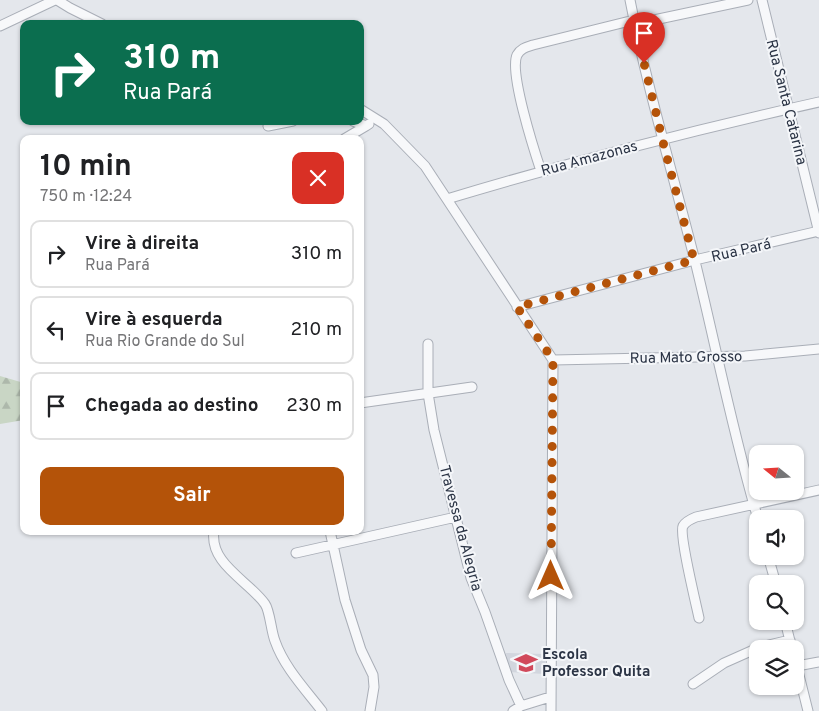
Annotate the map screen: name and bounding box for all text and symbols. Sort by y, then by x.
pin [623,12,665,63]
icon: arrive [630,19,658,47]
text: 310 m [123,37,220,81]
street label: Rua Santa Catarina [761,38,810,167]
icon: right [40,40,105,105]
text: Rua Pará [123,80,212,107]
street label: Rua Amazonas [539,137,640,181]
text: 10 min [40,149,132,186]
button: close [292,152,344,204]
text: 750 m · 12:24 [40,187,132,207]
text: Vire à direita [85,232,199,256]
street label: Rua Pará [710,235,773,268]
icon: right [42,240,70,268]
text: 310 m [291,242,342,266]
text: Rua Pará [85,256,150,276]
text: Vire à esquerda [85,308,223,332]
icon: left [42,316,70,344]
text: 210 m [291,318,342,342]
text: Rua Rio Grande do Sul [85,332,245,352]
street label: Rua Mato Grosso [630,348,743,369]
icon: arrive [42,392,70,420]
text: Chegada ao destino [85,394,259,418]
text: 230 m [286,394,342,418]
north arrow [749,445,804,500]
map controls [749,445,804,695]
street label: Travessa da Alegria [434,463,485,593]
button: Sair [40,467,344,525]
button: sound [749,510,804,565]
position arrow [524,549,576,601]
button: search [749,575,804,630]
button: layers [749,640,804,695]
place label: Escola Professor Quita [542,646,650,682]
school or university icon: Escola Professor Quita [513,650,539,676]

